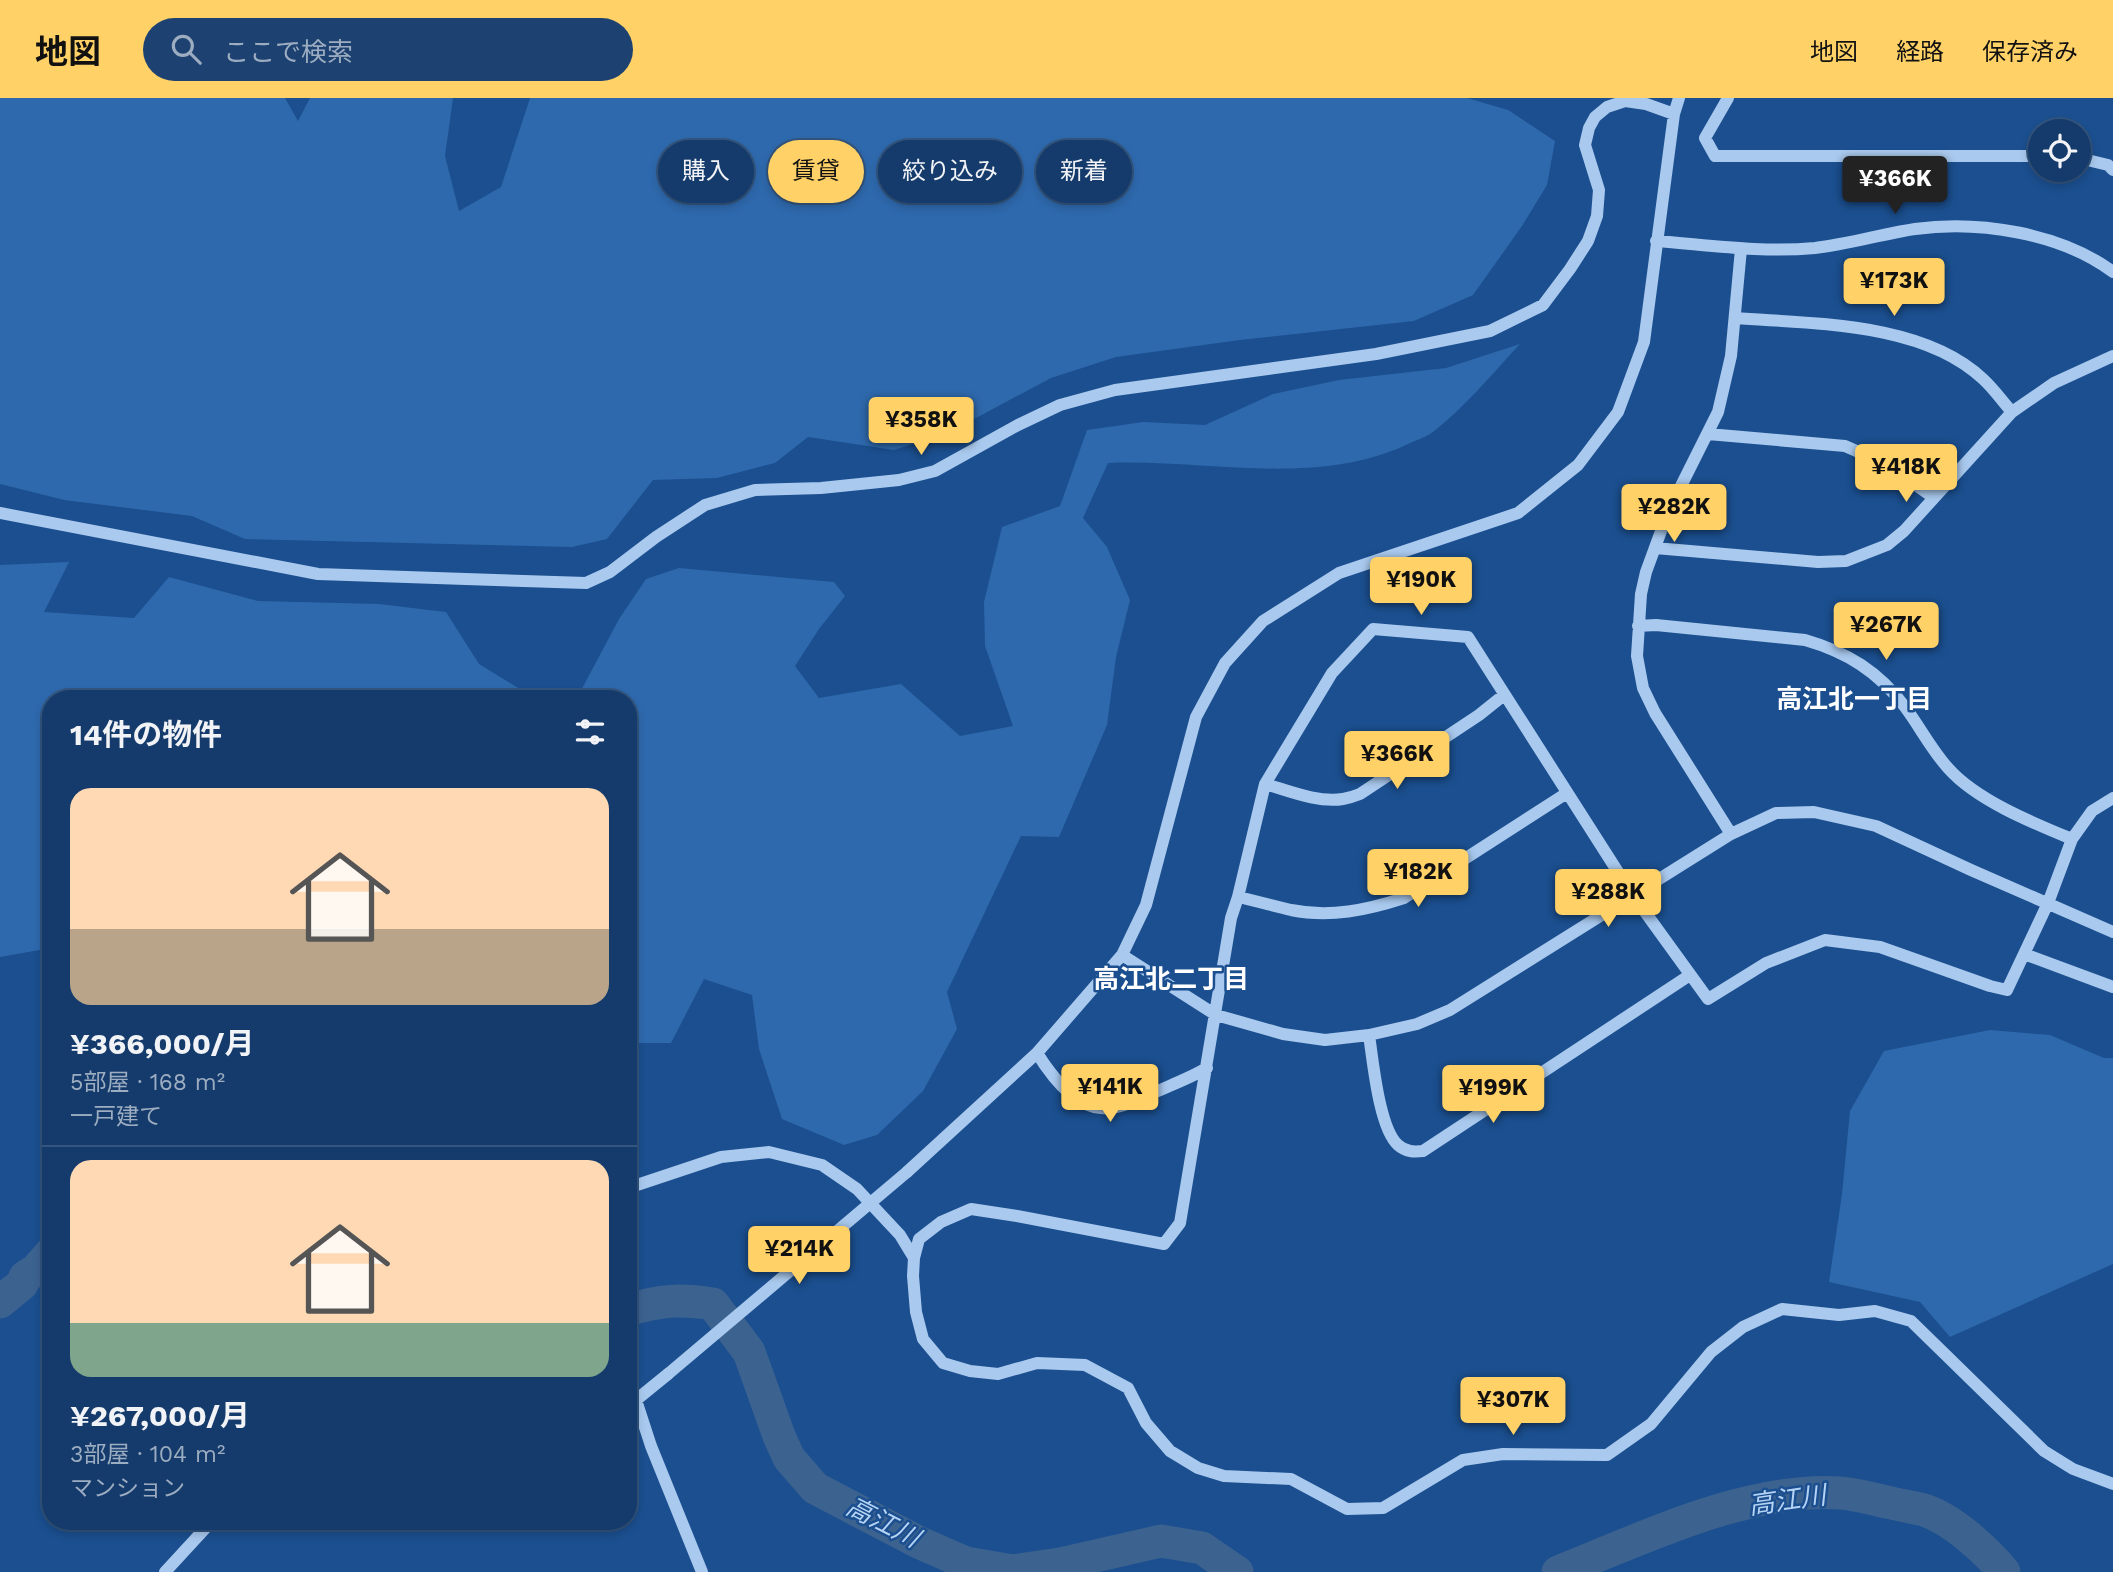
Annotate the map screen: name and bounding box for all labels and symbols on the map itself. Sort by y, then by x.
pin: ¥366K [1846,156,1944,216]
pin: ¥173K [1845,258,1943,318]
pin: ¥358K [872,398,970,457]
pin: ¥418K [1857,444,1955,504]
pin: ¥282K [1625,484,1723,544]
pin: ¥190K [1372,558,1470,617]
pin: ¥267K [1837,602,1935,662]
district label: 高江北一丁目 [1776,684,1932,714]
pin: ¥366K [1348,732,1446,791]
pin: ¥182K [1369,850,1467,909]
pin: ¥288K [1559,870,1657,929]
district label: 高江北二丁目 [1093,964,1249,994]
pin: ¥141K [1061,1065,1159,1124]
pin: ¥199K [1444,1066,1542,1125]
pin: ¥214K [750,1226,848,1286]
pin: ¥307K [1464,1378,1562,1437]
water label: 高江川 [1746,1479,1831,1520]
water label: 高江川 [841,1491,927,1554]

